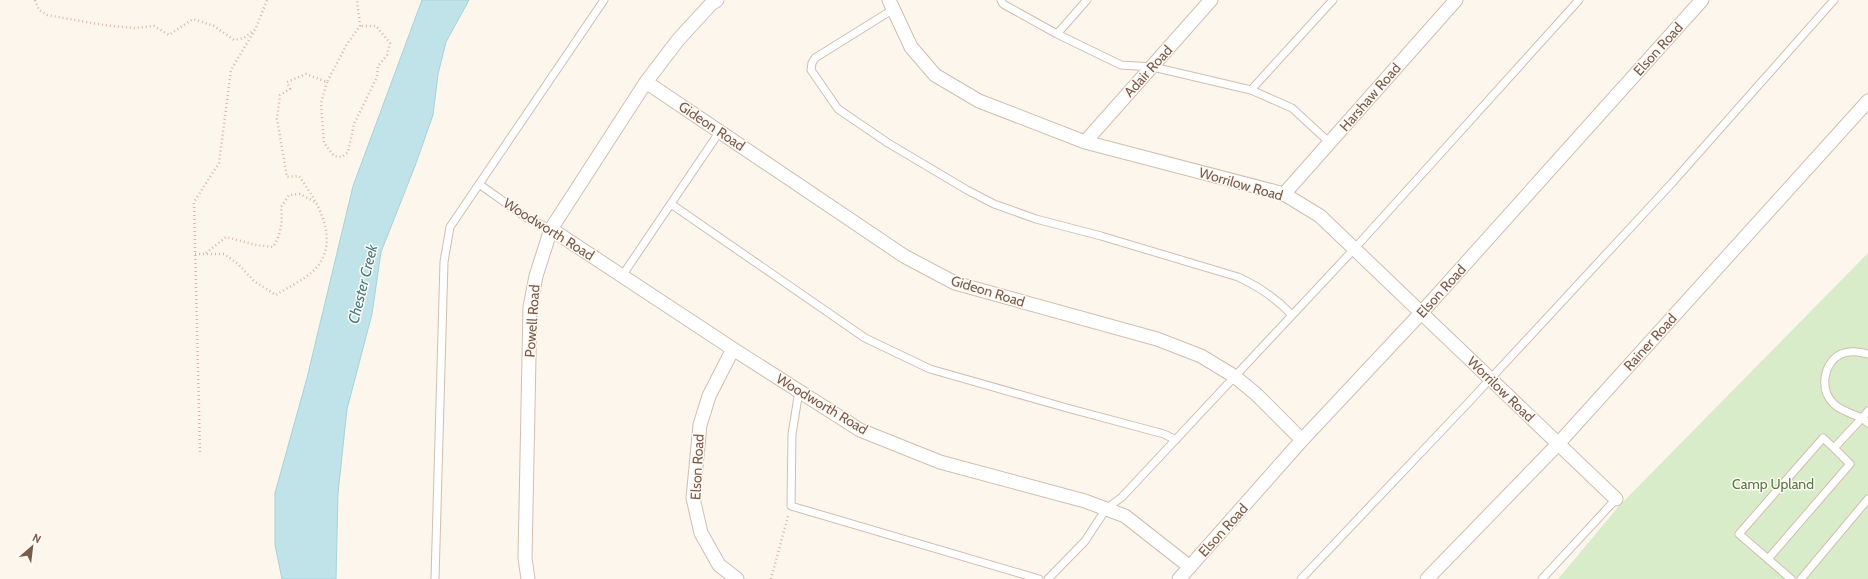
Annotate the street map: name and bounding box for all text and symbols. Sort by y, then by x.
street label: Elson Road [1629,18,1687,80]
street label: Adair Road [1120,41,1176,101]
street label: Harshaw Road [1335,59,1405,135]
street label: Gideon Road [675,97,749,155]
street label: Worrilow Road [1197,163,1285,205]
street label: Woodworth Road [500,194,598,264]
water label: Chester Creek [344,242,382,325]
street label: Elson Road [1412,260,1470,322]
street label: Gideon Road [949,271,1027,311]
street label: Powell Road [520,284,544,358]
street label: Rainer Road [1620,310,1680,374]
street label: Worrilow Road [1464,352,1538,426]
street label: Woodworth Road [773,370,871,438]
street label: Elson Road [686,434,708,500]
park label: Camp Upland [1732,475,1814,493]
street label: Elson Road [1194,499,1252,561]
north arrow [12,527,52,567]
text: N [30,530,43,546]

